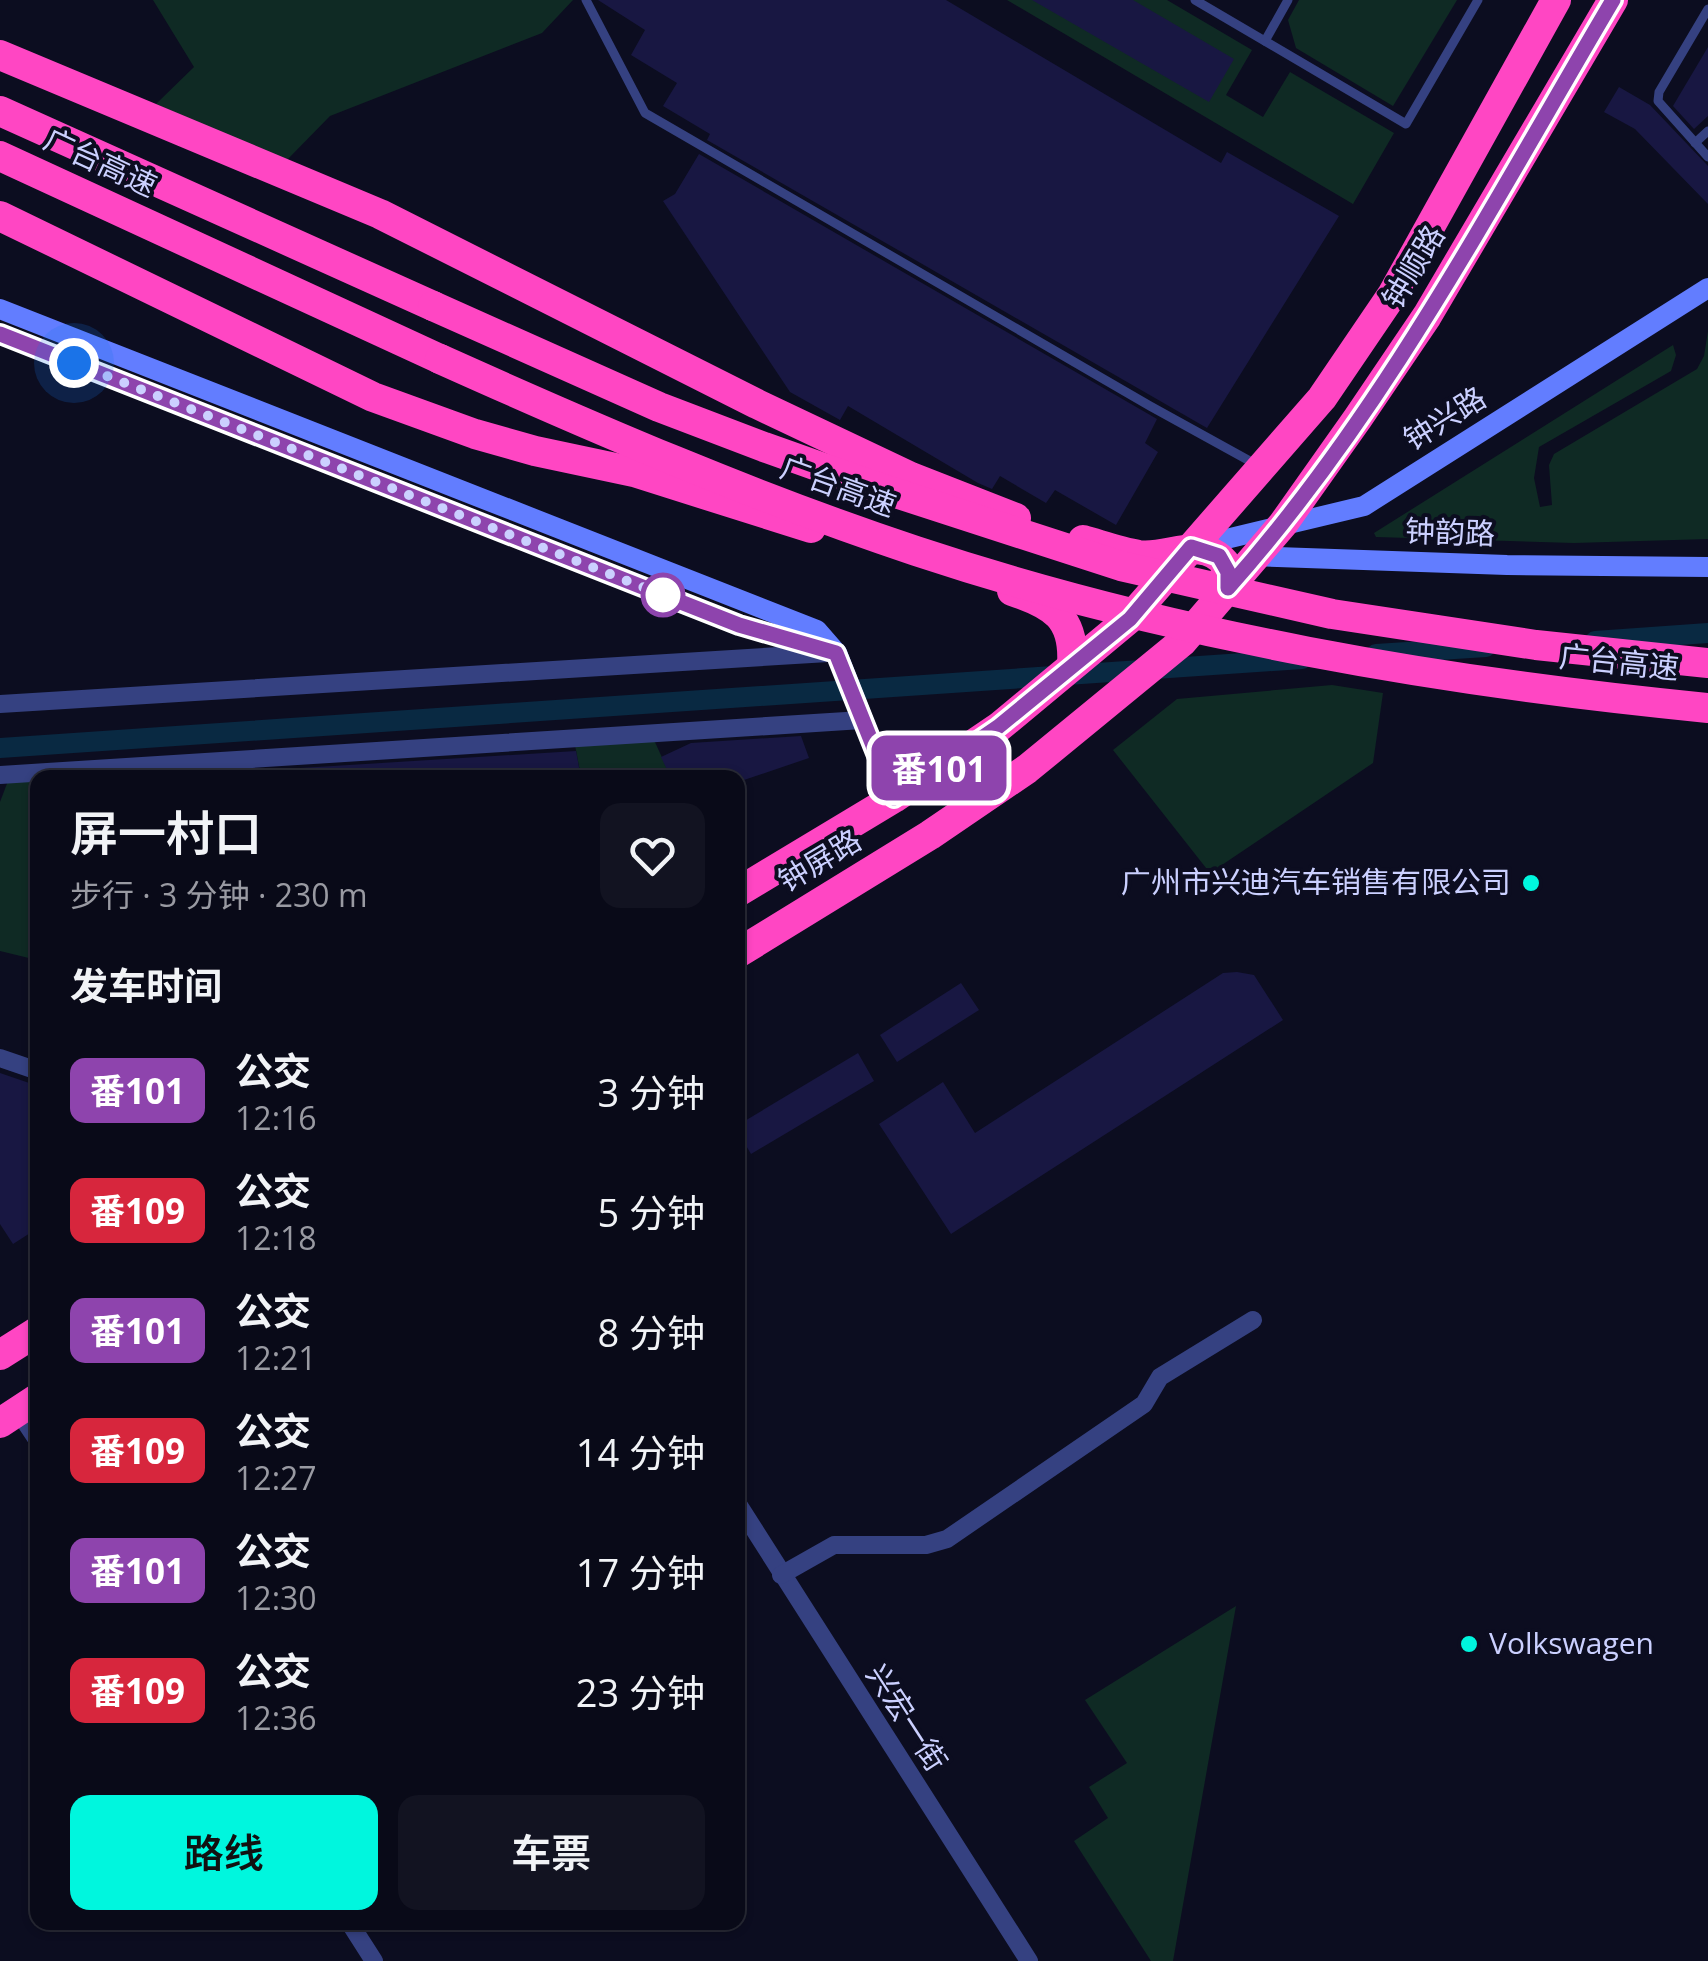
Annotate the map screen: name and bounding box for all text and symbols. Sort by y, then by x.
street label: 广台高速 [38,118,164,206]
street label: 钟顺路 [1372,217,1453,315]
your location [49,338,99,388]
street label: 钟兴路 [1395,376,1493,459]
street label: 广台高速 [775,446,902,525]
street label: 钟韵路 [1404,509,1496,554]
unlabelled marker [642,574,684,616]
street label: 广台高速 [1557,635,1681,688]
line badge: 番101 [869,736,1009,800]
text: 番101 [891,745,987,792]
text: 屏一村口 [70,800,262,865]
button: heart [600,803,705,908]
street label: 钟屏路 [770,819,868,900]
place label: 广州市兴迪汽车销售有限公司 [1121,861,1511,902]
marker: 广州市兴迪汽车销售有限公司 [1520,872,1542,894]
text: 步行 · 3 分钟 · 230 m [70,873,368,916]
text: 发车时间 [70,959,222,1011]
text: 公交 [235,1044,311,1096]
text: 3 分钟 [597,1066,705,1118]
text: 番101 [90,1067,185,1114]
text: 12:16 [235,1096,317,1139]
text: 公交 [235,1164,311,1216]
text: 5 分钟 [597,1186,705,1238]
text: 番109 [90,1187,185,1234]
text: 12:18 [235,1216,317,1259]
text: 公交 [235,1284,311,1336]
text: 8 分钟 [597,1306,705,1358]
text: 番101 [90,1307,185,1354]
text: 12:21 [235,1336,317,1379]
text: 公交 [235,1404,311,1456]
text: 14 分钟 [576,1426,705,1478]
text: 番109 [90,1427,185,1474]
text: 12:27 [235,1456,317,1499]
text: 公交 [235,1524,311,1576]
text: 17 分钟 [576,1546,705,1598]
text: 番101 [90,1547,185,1594]
text: 12:30 [235,1576,317,1619]
place label: Volkswagen [1489,1622,1654,1663]
marker: Volkswagen [1458,1633,1480,1655]
text: 公交 [235,1644,311,1696]
street label: 兴宏一街 [857,1656,957,1779]
text: 23 分钟 [576,1666,705,1718]
text: 番109 [90,1667,185,1714]
text: 12:36 [235,1696,317,1739]
button: 路线 [70,1795,378,1910]
button: 车票 [398,1795,705,1910]

